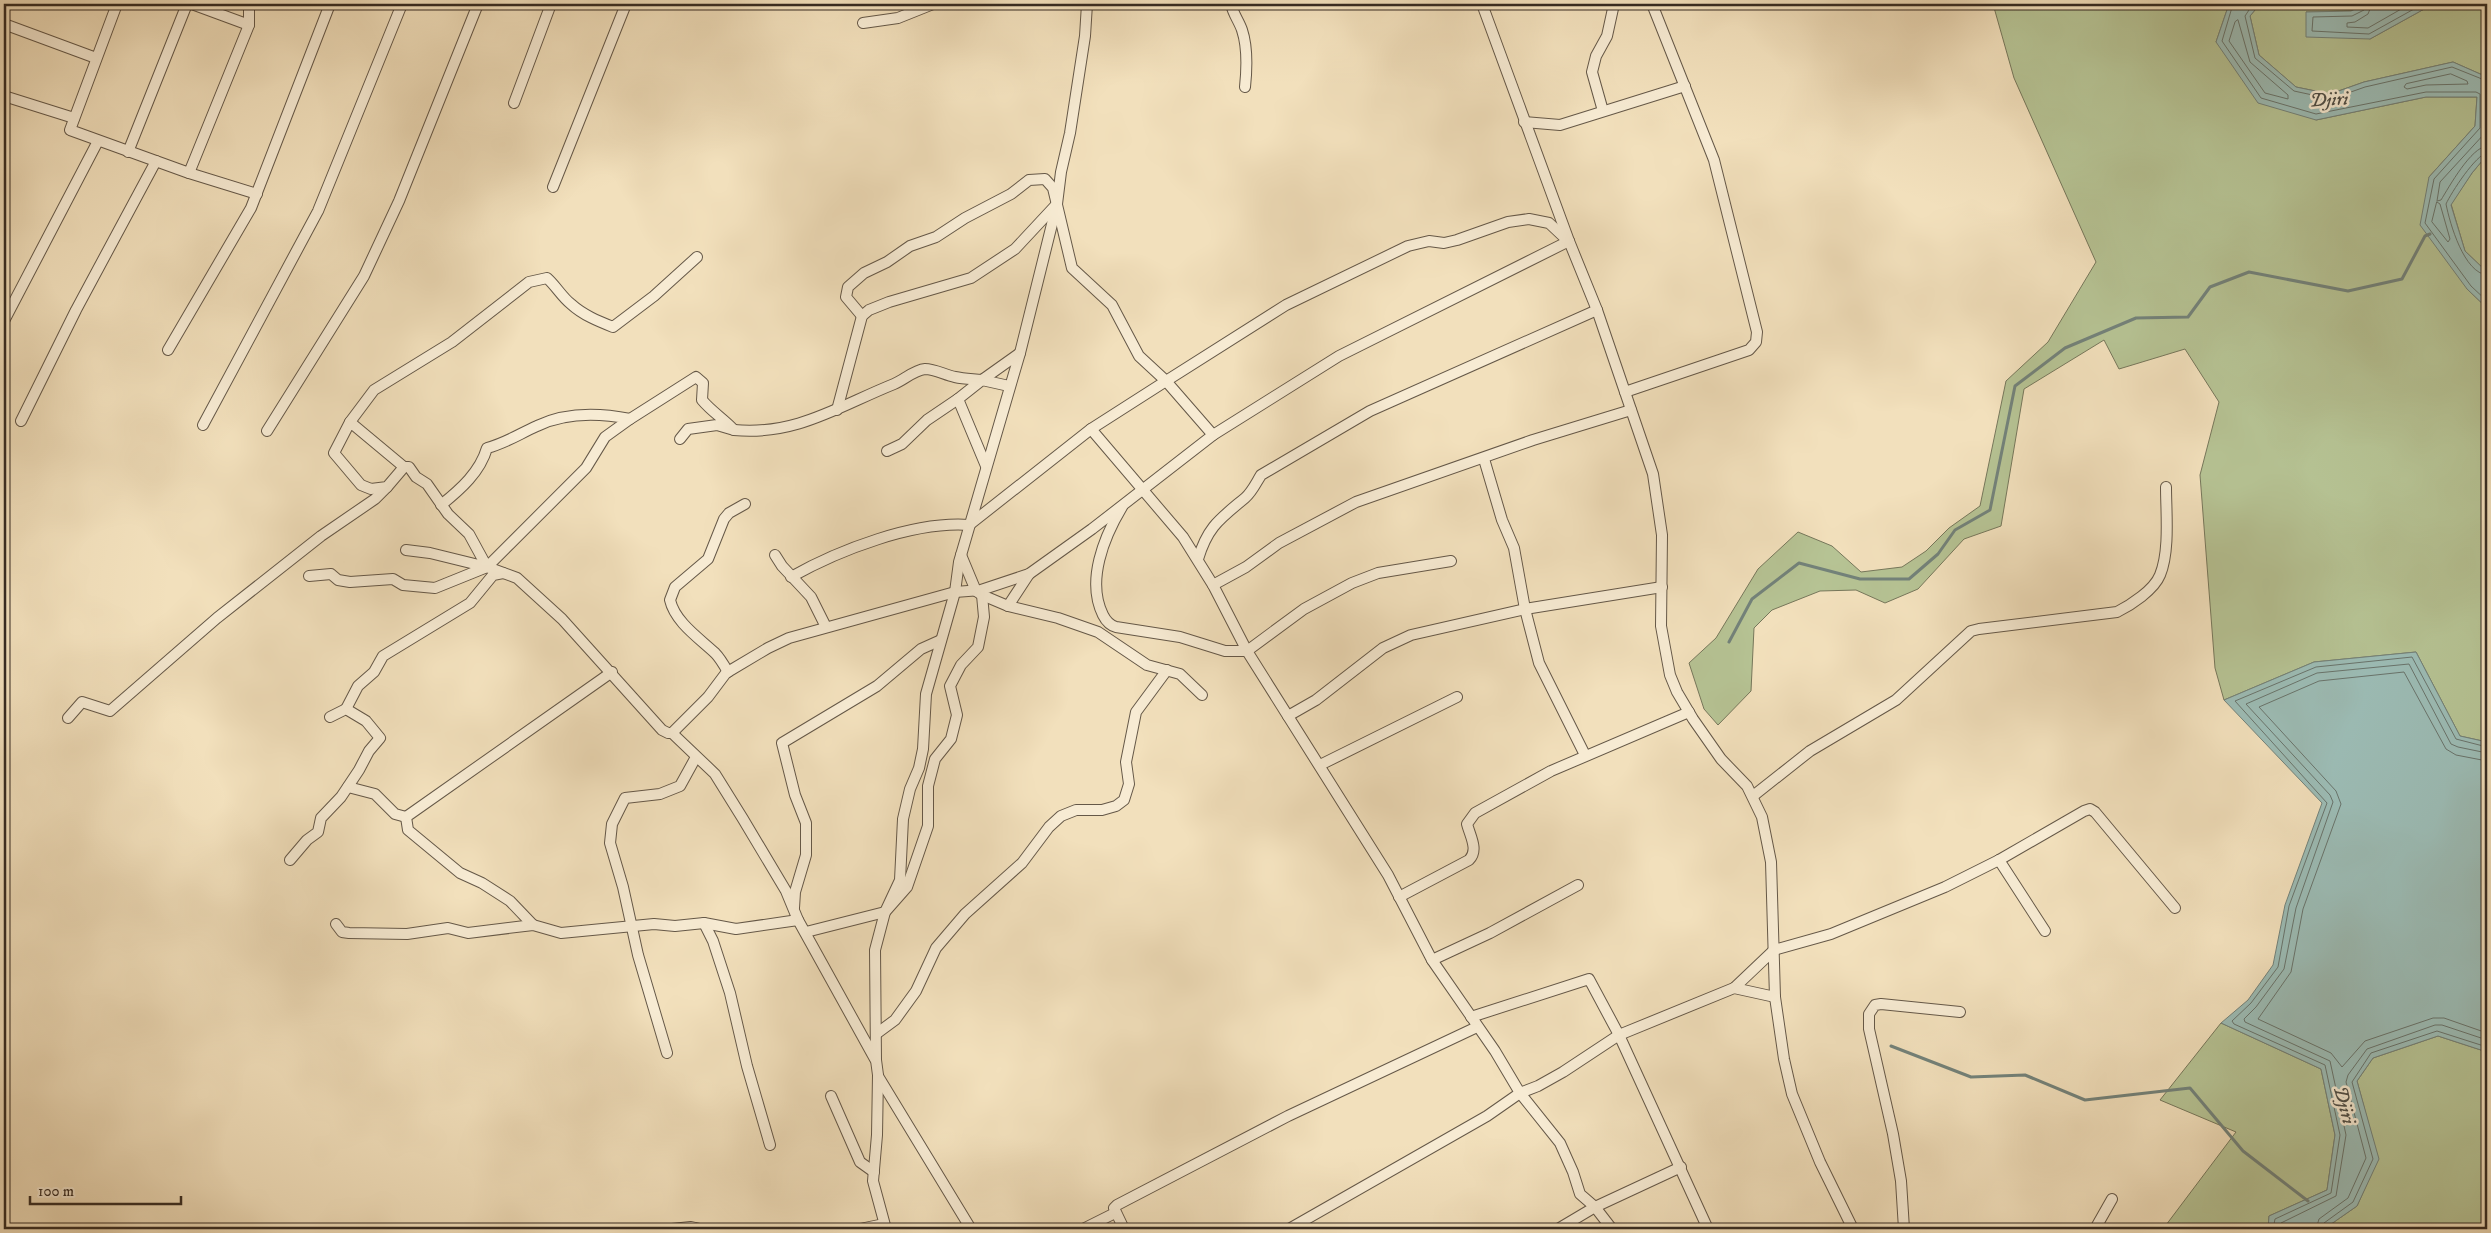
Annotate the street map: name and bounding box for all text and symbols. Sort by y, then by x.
water label: Djiri [2309,87,2350,112]
water label: Djiri [2328,1083,2360,1128]
scale bar [30,1173,181,1205]
text: 100 m [38,1182,74,1201]

